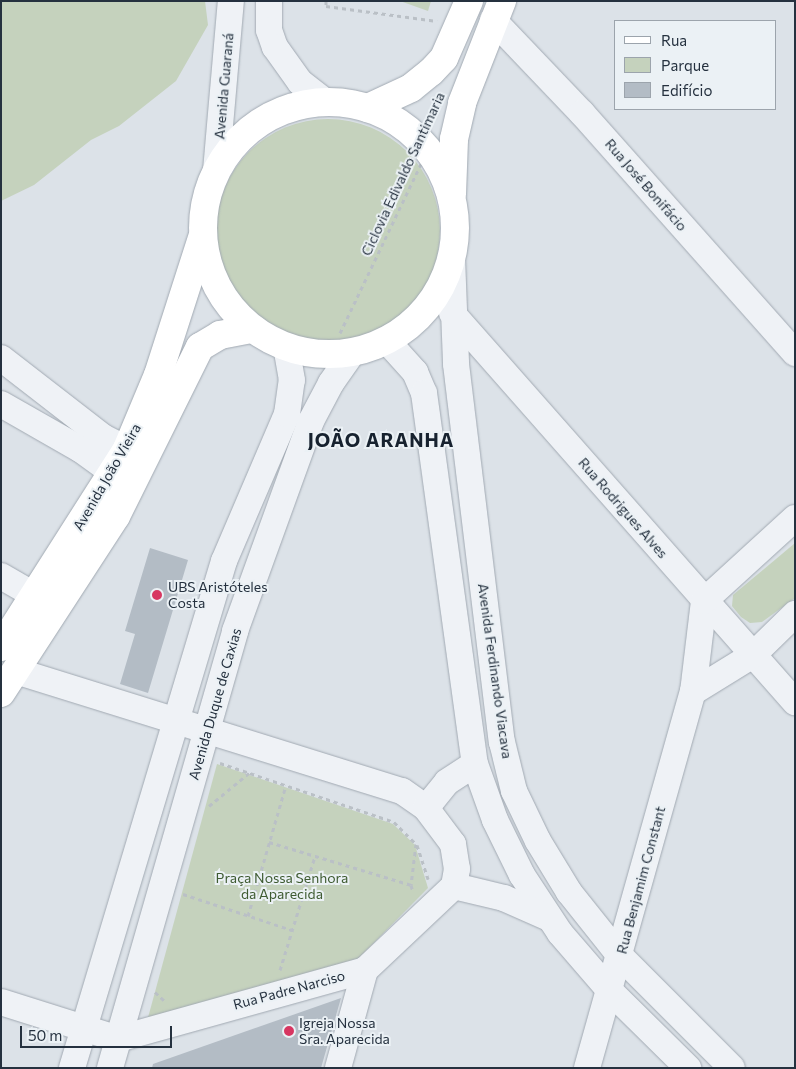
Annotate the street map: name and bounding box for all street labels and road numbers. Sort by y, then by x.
street label: Avenida Guaraná [211,32,237,140]
street label: Ciclovia Edivaldo Santimaria [358,90,448,258]
street label: Rua José Bonifácio [601,136,691,234]
street label: Avenida João Vieira [70,420,144,534]
street label: Rua Rodrigues Alves [575,454,671,562]
street label: Avenida Ferdinando Viacava [474,582,516,760]
street label: Avenida Duque de Caxias [185,626,245,782]
street label: Rua Benjamim Constant [613,804,669,956]
street label: Rua Padre Narciso [231,967,347,1013]

